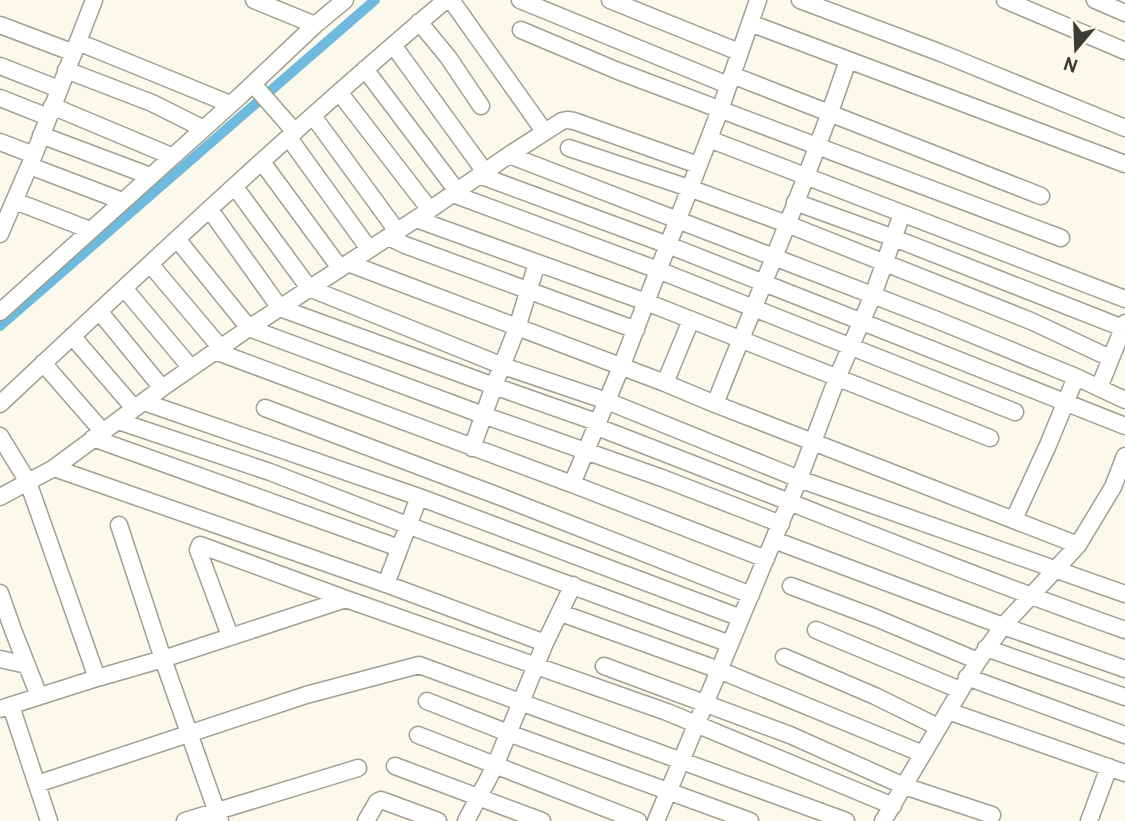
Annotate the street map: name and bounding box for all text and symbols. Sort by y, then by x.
north arrow [1041,14,1111,84]
text: N [1061,50,1081,77]

